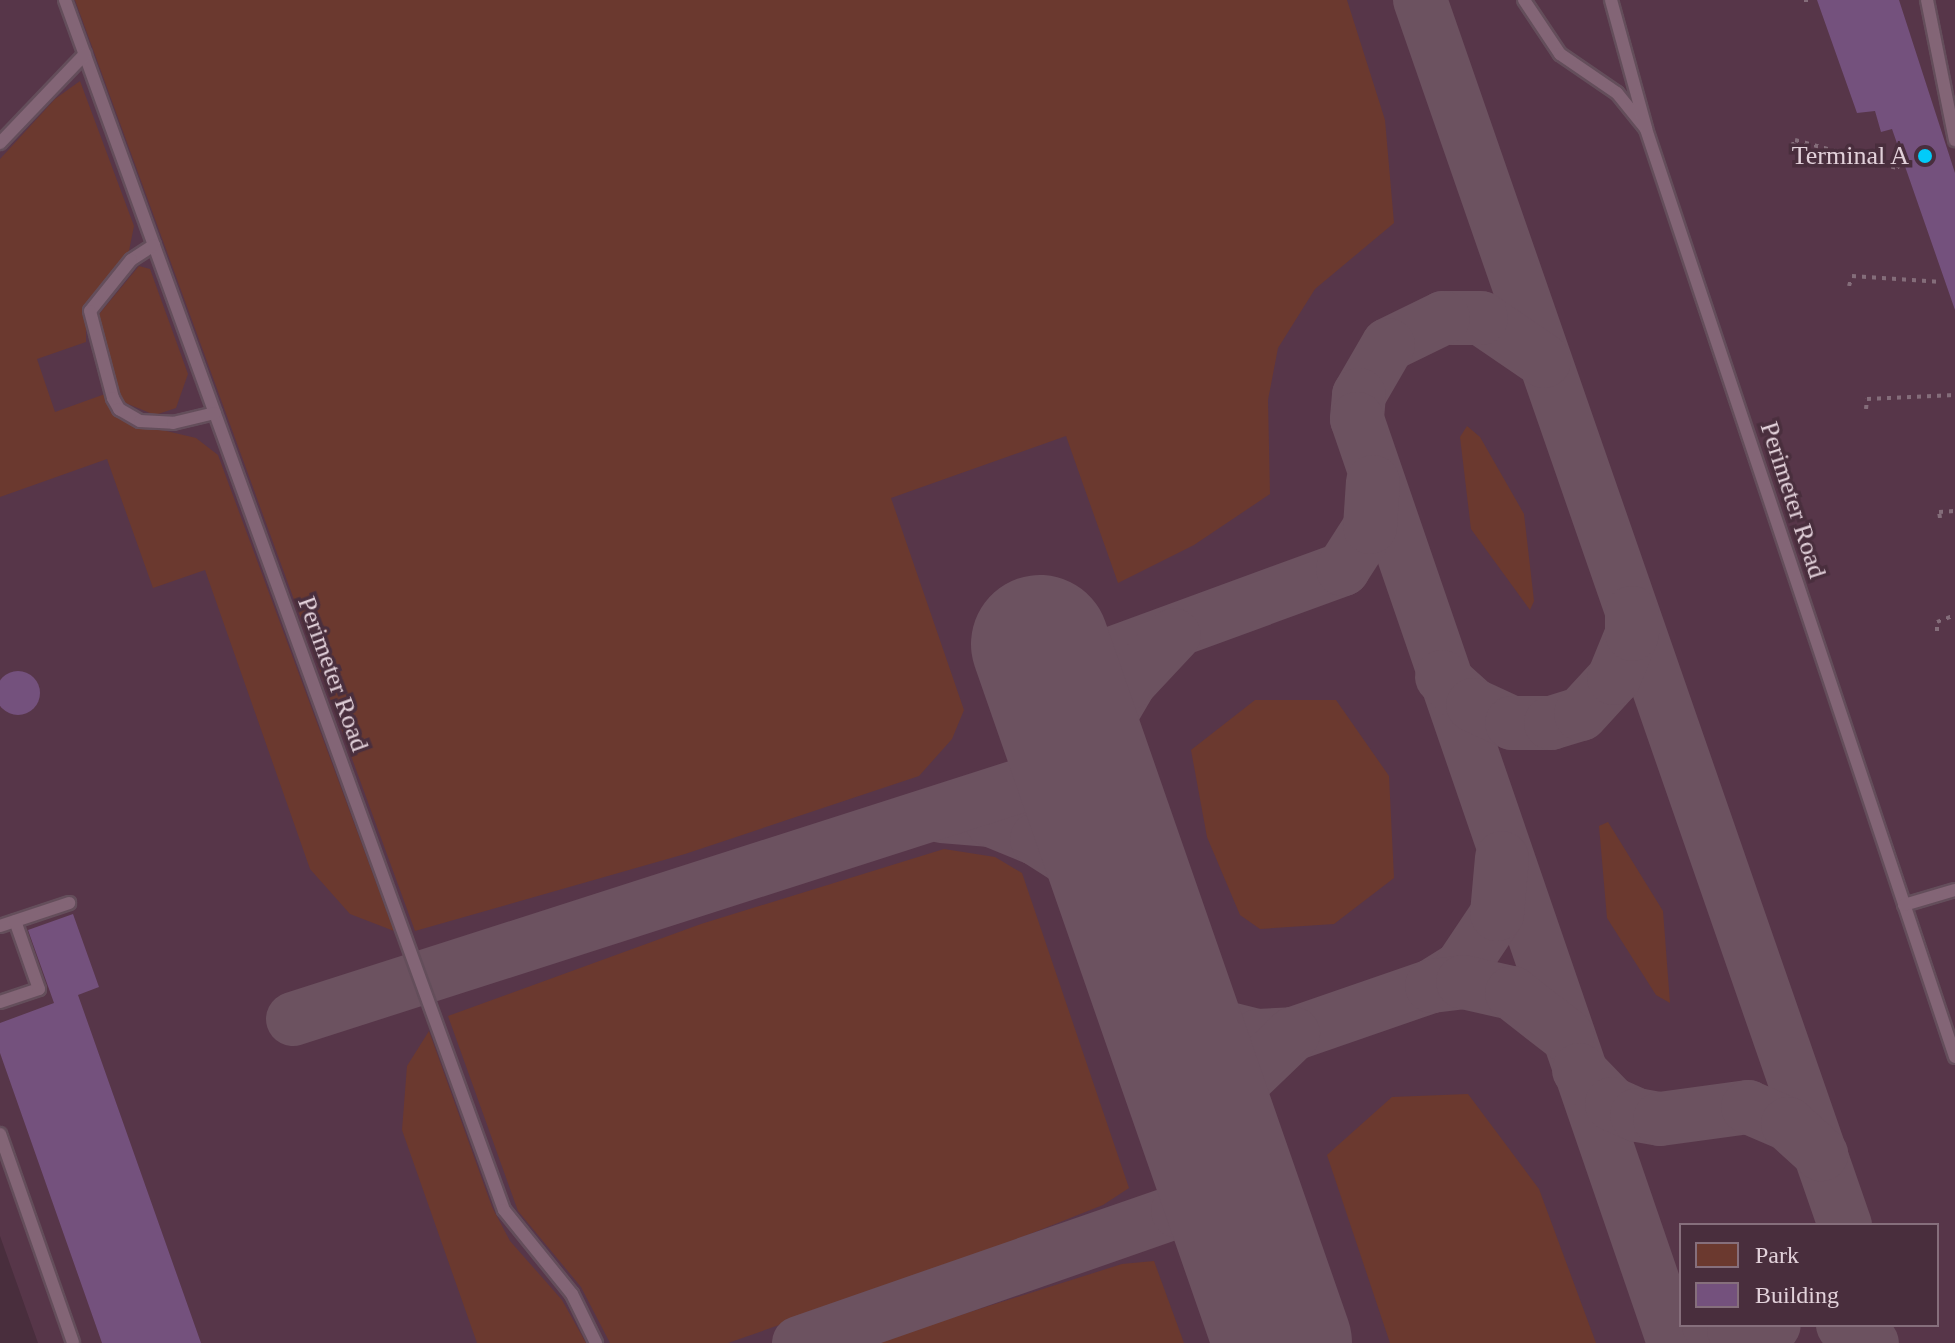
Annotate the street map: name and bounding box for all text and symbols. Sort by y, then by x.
place label: Terminal A [1790,140,1909,172]
marker: Terminal A [1916,147,1934,165]
street label: Perimeter Road [1753,418,1833,582]
street label: Perimeter Road [291,592,375,756]
legend [1679,1223,1939,1327]
text: Park [1755,1242,1799,1268]
text: Building [1755,1282,1839,1308]

